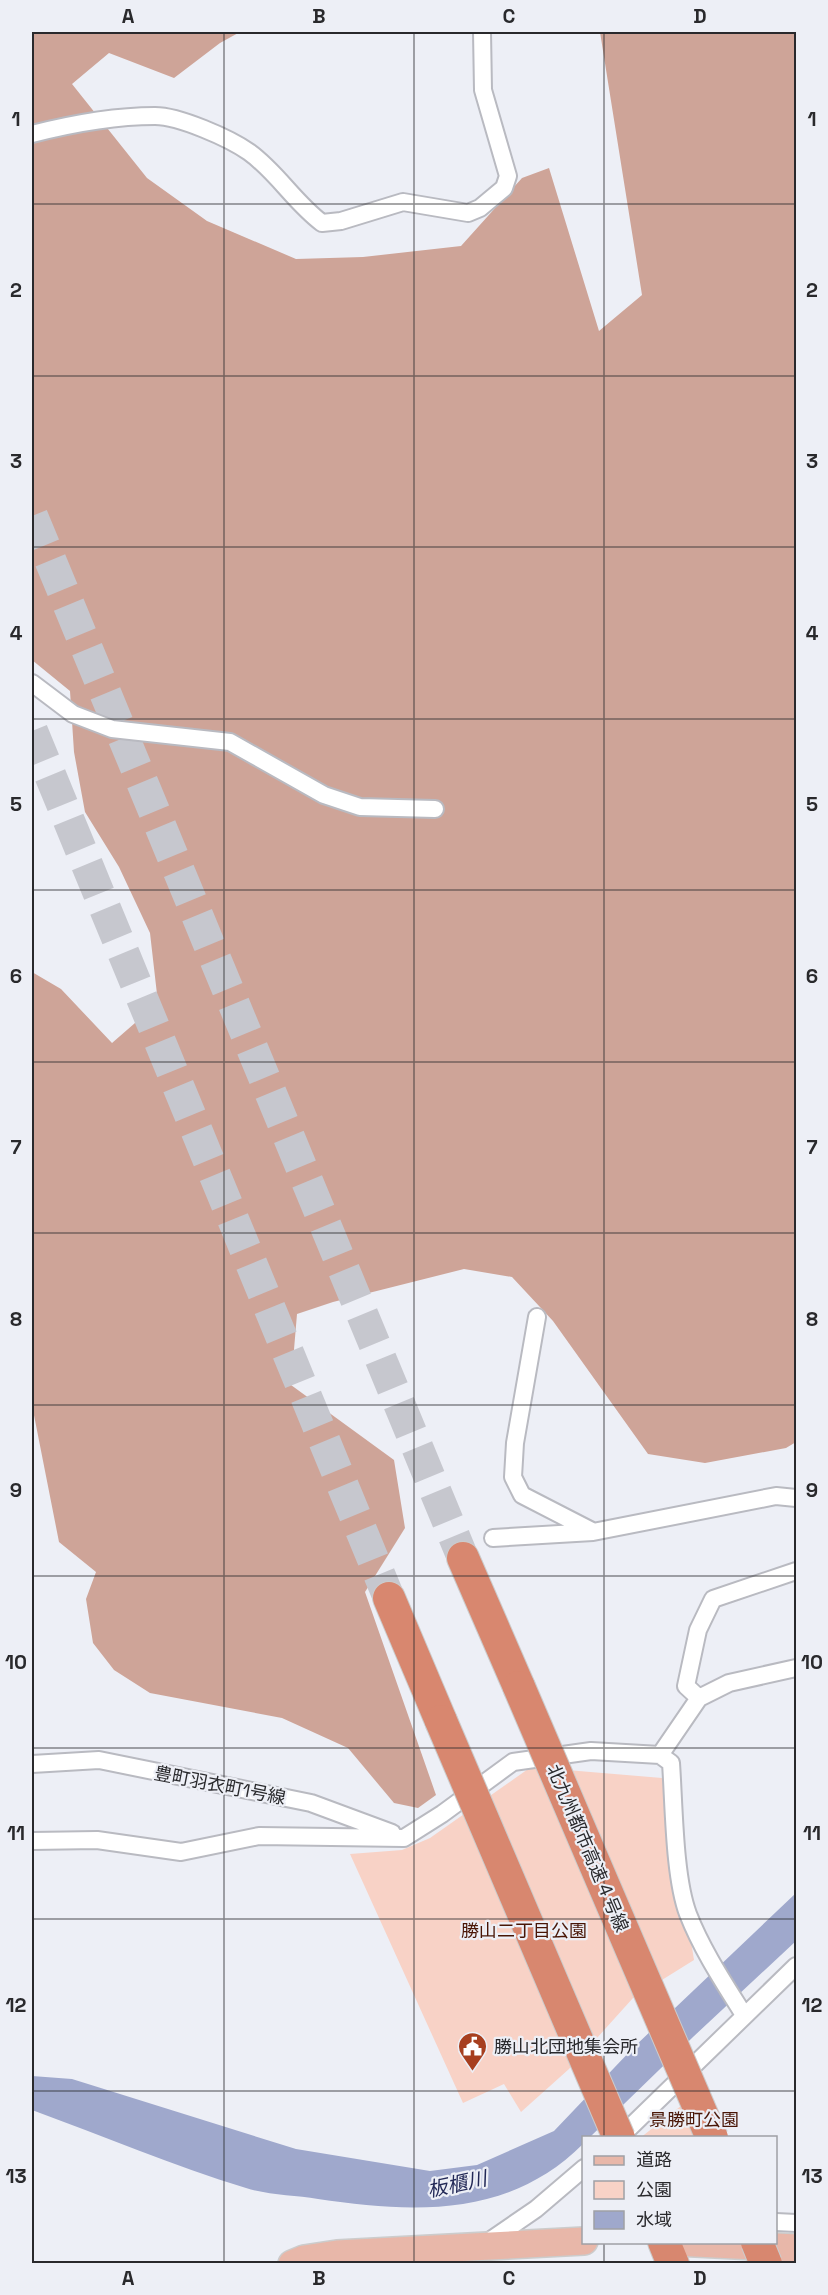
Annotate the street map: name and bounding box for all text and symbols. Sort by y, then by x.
text: A [122,3,135,29]
text: B [312,3,326,29]
text: C [503,3,516,29]
text: D [693,3,707,29]
text: 1 [11,106,21,132]
text: 1 [807,106,817,132]
text: 2 [10,277,22,303]
text: 2 [806,277,818,303]
text: 3 [10,448,22,474]
text: 3 [806,448,818,474]
text: 4 [10,620,23,646]
text: 4 [806,620,819,646]
text: 5 [10,791,22,817]
text: 5 [806,791,818,817]
text: 6 [10,963,22,989]
text: 6 [806,963,818,989]
text: 7 [10,1134,22,1160]
text: 7 [806,1134,818,1160]
text: 8 [10,1306,22,1332]
text: 8 [806,1306,818,1332]
text: 9 [10,1477,22,1503]
text: 9 [806,1477,818,1503]
text: 10 [5,1649,27,1675]
text: 10 [801,1649,823,1675]
street label: 豊町羽衣町1号線 [152,1761,288,1809]
street label: 北九州都市高速４号線 [542,1761,634,1935]
text: 11 [7,1820,25,1846]
text: 11 [803,1820,821,1846]
park label: 勝山二丁目公園 [461,1919,587,1942]
text: 12 [6,1992,27,2018]
text: 12 [802,1992,823,2018]
public building icon: 勝山北団地集会所 [457,2030,489,2072]
place label: 勝山北団地集会所 [494,2035,638,2058]
park label: 景勝町公園 [649,2108,739,2131]
legend [582,2136,777,2244]
text: 道路 [636,2148,672,2171]
text: 13 [5,2163,27,2189]
text: 13 [801,2163,823,2189]
water label: 板櫃川 [425,2165,491,2203]
text: 公園 [636,2178,672,2201]
text: 水域 [636,2208,672,2231]
text: A [122,2265,135,2291]
text: B [312,2265,326,2291]
text: C [503,2265,516,2291]
text: D [693,2265,707,2291]

